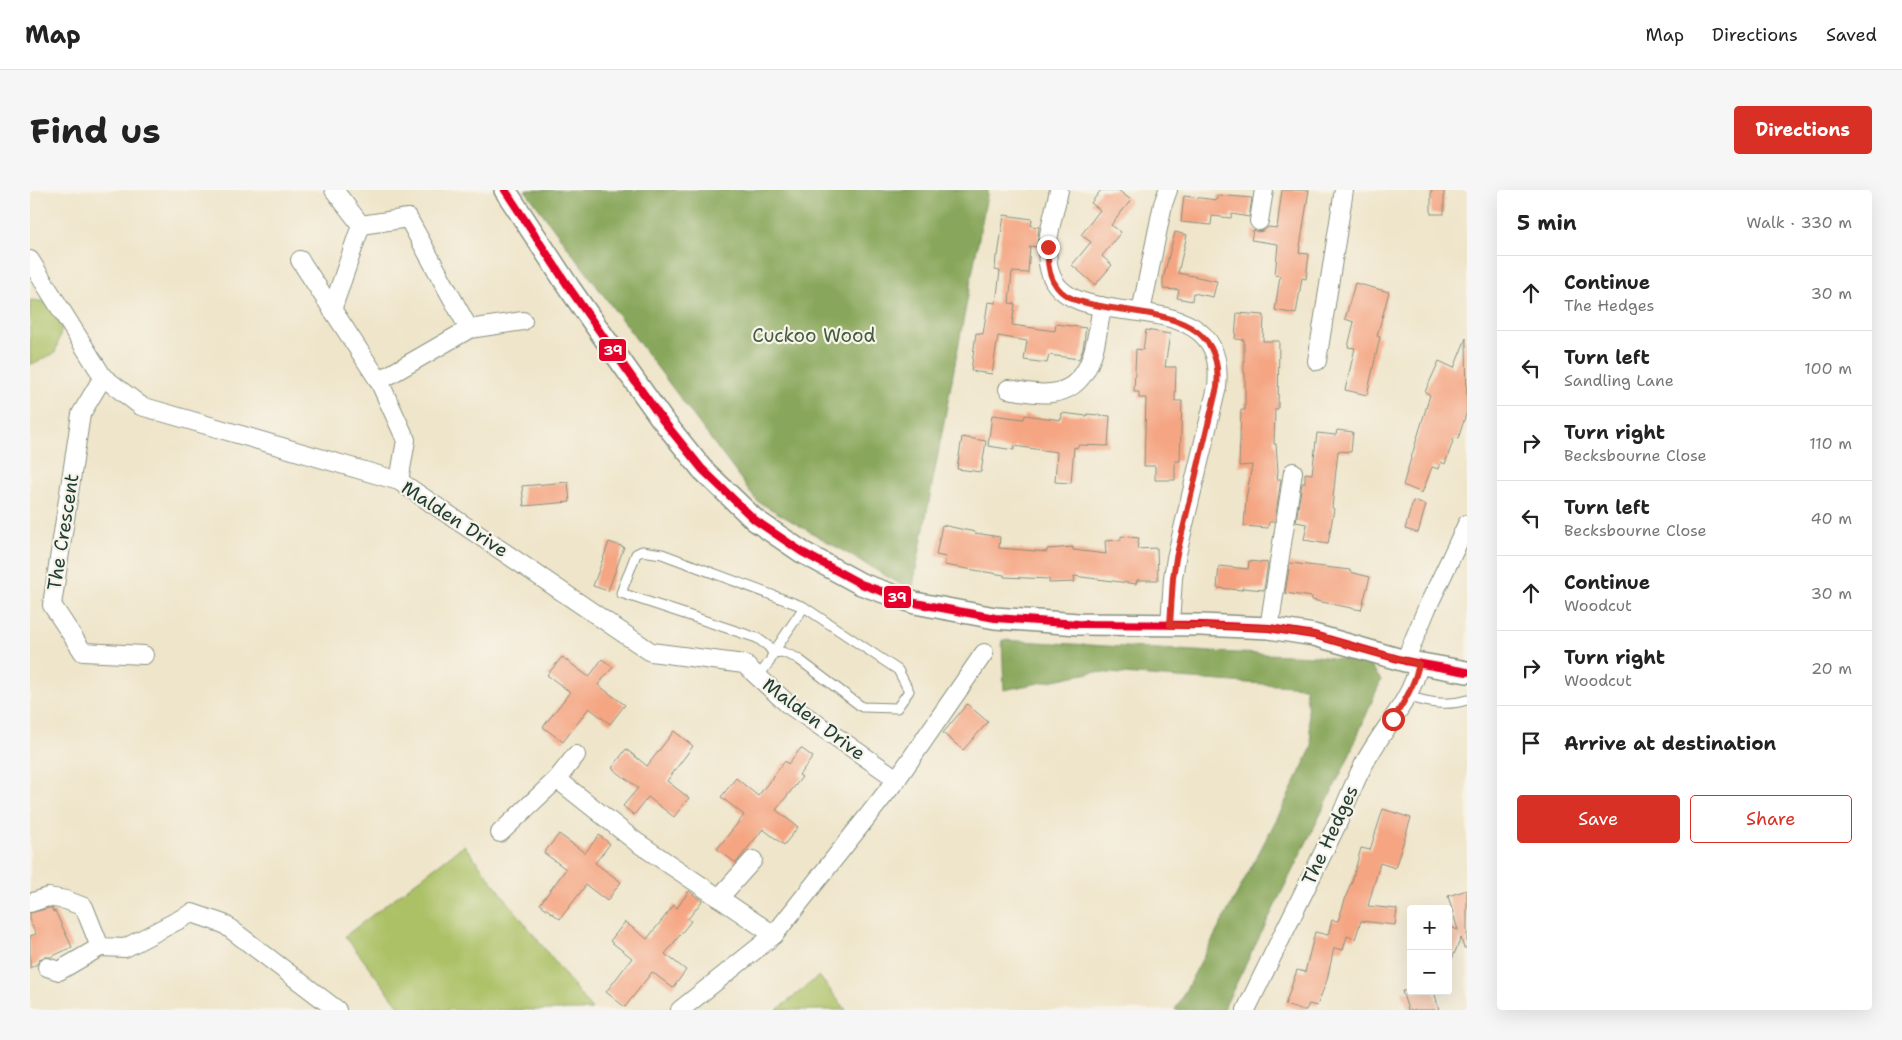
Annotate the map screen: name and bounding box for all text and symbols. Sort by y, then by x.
text: Map [25,19,81,51]
text: Map [1646,23,1684,47]
text: Directions [1712,23,1798,47]
text: Saved [1826,23,1877,47]
button: Directions [1734,106,1872,154]
text: Find us [30,107,161,154]
text: 5 min [1517,209,1577,237]
text: Walk · 330 m [1746,212,1852,233]
route end [1037,236,1060,259]
text: Continue [1564,270,1650,295]
icon: ahead [1517,279,1545,307]
text: 30 m [1811,283,1852,304]
text: The Hedges [1564,295,1654,316]
park label: Cuckoo Wood [752,323,876,348]
line badge: 39 [598,338,627,362]
text: 39 [603,341,623,359]
text: Turn left [1564,345,1650,370]
icon: left [1517,354,1545,382]
text: 100 m [1804,358,1852,379]
text: Sandling Lane [1564,370,1674,391]
text: Turn right [1564,420,1665,445]
icon: right [1517,429,1545,457]
text: 110 m [1809,433,1852,454]
text: Becksbourne Close [1564,445,1707,466]
street label: The Crescent [41,472,85,592]
street label: Malden Drive [397,475,513,563]
text: Turn left [1564,495,1650,520]
icon: left [1517,504,1545,532]
text: 40 m [1810,508,1852,529]
text: Becksbourne Close [1564,520,1707,541]
text: Continue [1564,570,1650,595]
icon: ahead [1517,579,1545,607]
text: 30 m [1811,583,1852,604]
line badge: 39 [883,585,912,609]
text: 39 [887,588,907,606]
text: Woodcut [1564,595,1632,616]
text: Turn right [1564,645,1665,670]
icon: right [1517,654,1545,682]
text: 20 m [1811,658,1852,679]
text: Woodcut [1564,670,1632,691]
street label: Malden Drive [758,672,870,766]
route start [1382,708,1405,731]
icon: arrive [1517,729,1545,757]
text: Arrive at destination [1564,731,1776,756]
street label: The Hedges [1296,781,1364,889]
button: Save [1517,795,1680,843]
button: Share [1690,795,1852,843]
map controls [1407,905,1452,995]
button: + [1407,905,1452,950]
button: − [1407,950,1452,995]

